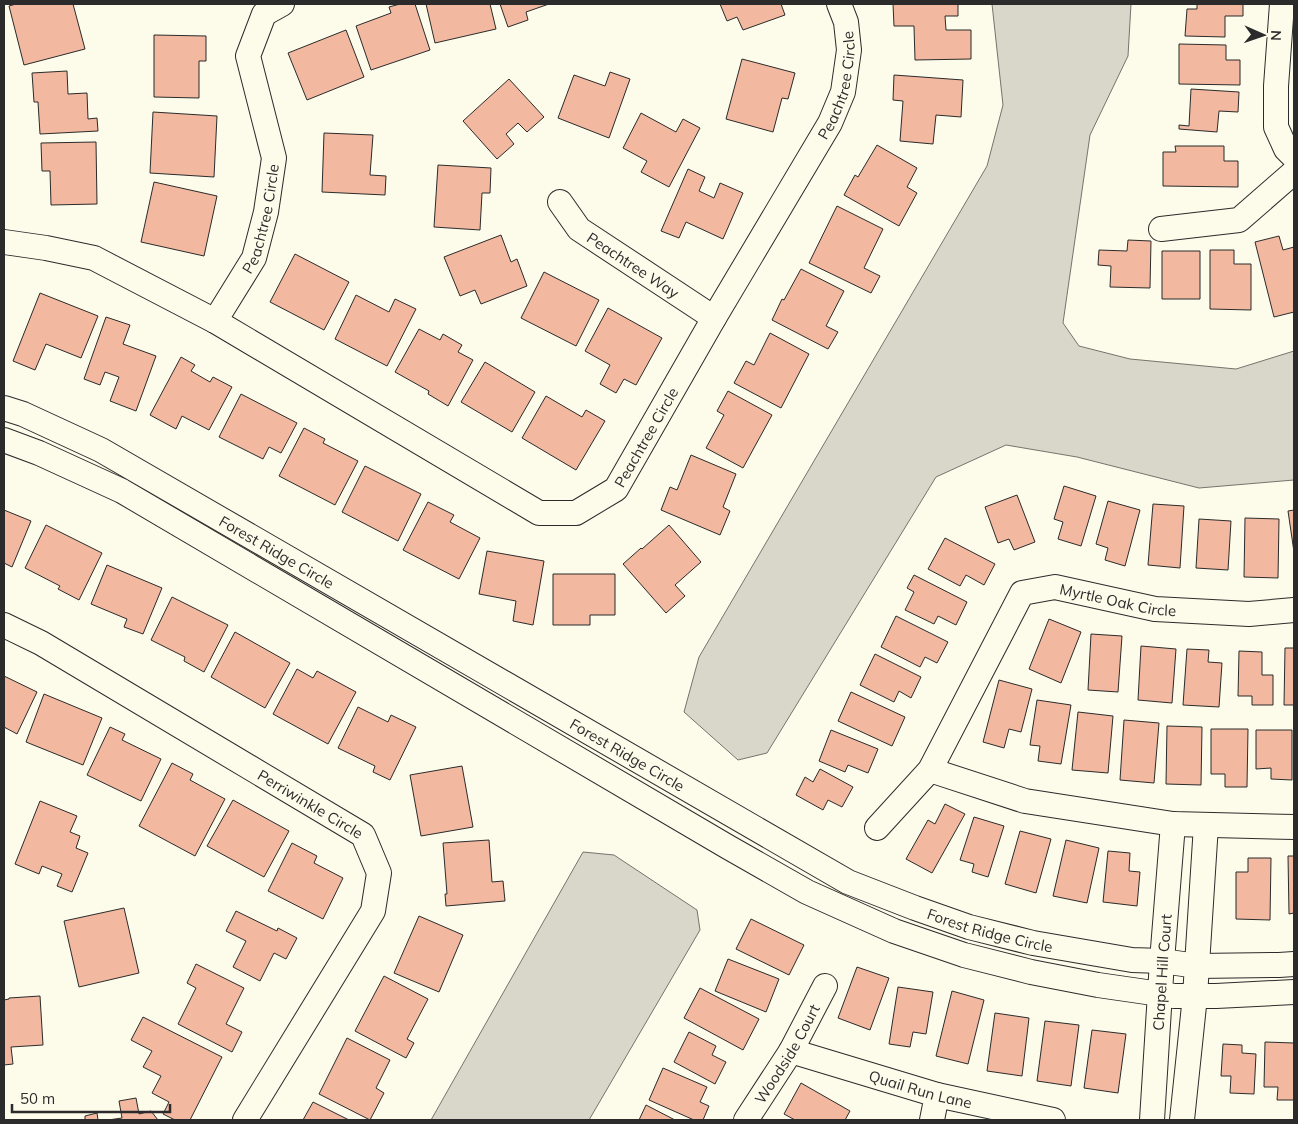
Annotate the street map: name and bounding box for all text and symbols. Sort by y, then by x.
north arrow [1238,10,1288,60]
street label: Peachtree Circle [813,30,858,143]
text: N [1267,30,1285,41]
street label: Peachtree Circle [237,163,282,277]
street label: Peachtree Way [584,228,683,302]
street label: Peachtree Circle [610,384,682,490]
street label: Forest Ridge Circle [216,511,338,592]
street label: Myrtle Oak Circle [1058,579,1177,620]
street label: Forest Ridge Circle [567,714,688,795]
street label: Perriwinkle Circle [254,765,367,842]
street label: Forest Ridge Circle [925,904,1054,956]
street label: Chapel Hill Court [1148,913,1175,1031]
street label: Woodside Court [750,1001,823,1107]
street label: Quail Run Lane [867,1066,974,1112]
scale bar [12,1082,170,1114]
text: 50 m [20,1089,55,1108]

